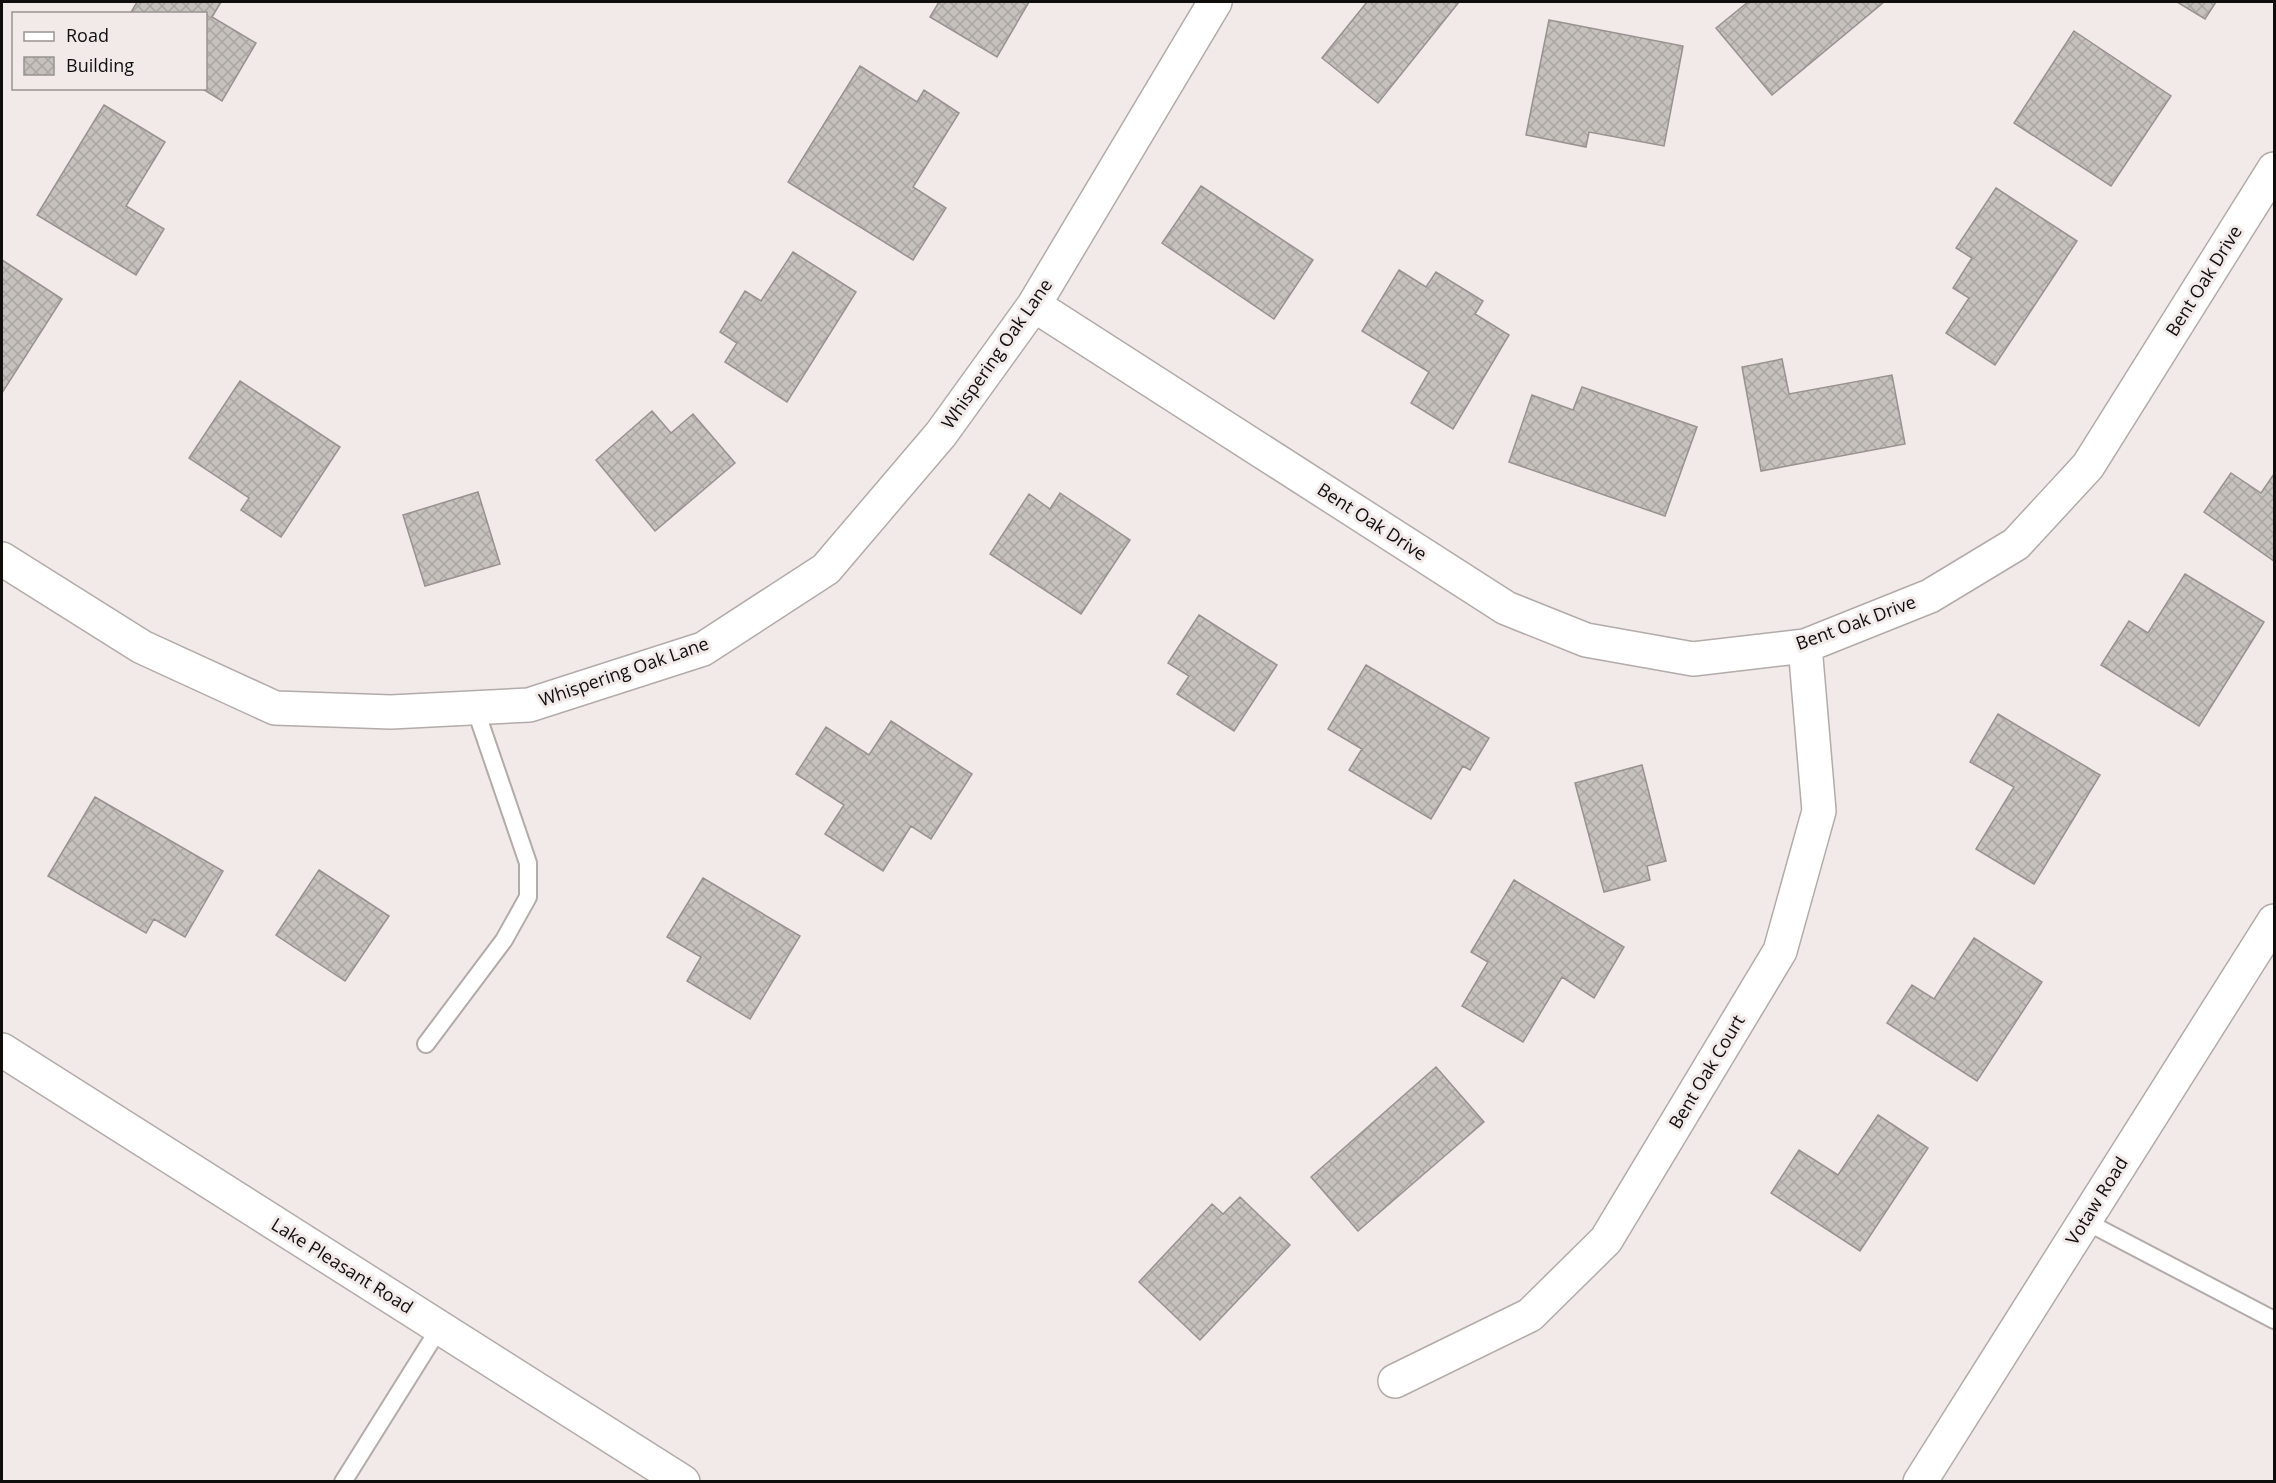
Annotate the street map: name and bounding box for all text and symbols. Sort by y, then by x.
legend [12,12,207,90]
text: Road [66,23,109,47]
text: Building [66,53,134,77]
street label: Bent Oak Drive [2160,221,2247,340]
street label: Whispering Oak Lane [935,274,1057,433]
street label: Bent Oak Drive [1313,477,1432,566]
street label: Bent Oak Drive [1792,589,1919,655]
street label: Whispering Oak Lane [536,631,712,711]
street label: Bent Oak Court [1663,1010,1750,1133]
street label: Votaw Road [2060,1152,2133,1249]
street label: Lake Pleasant Road [267,1212,418,1318]

